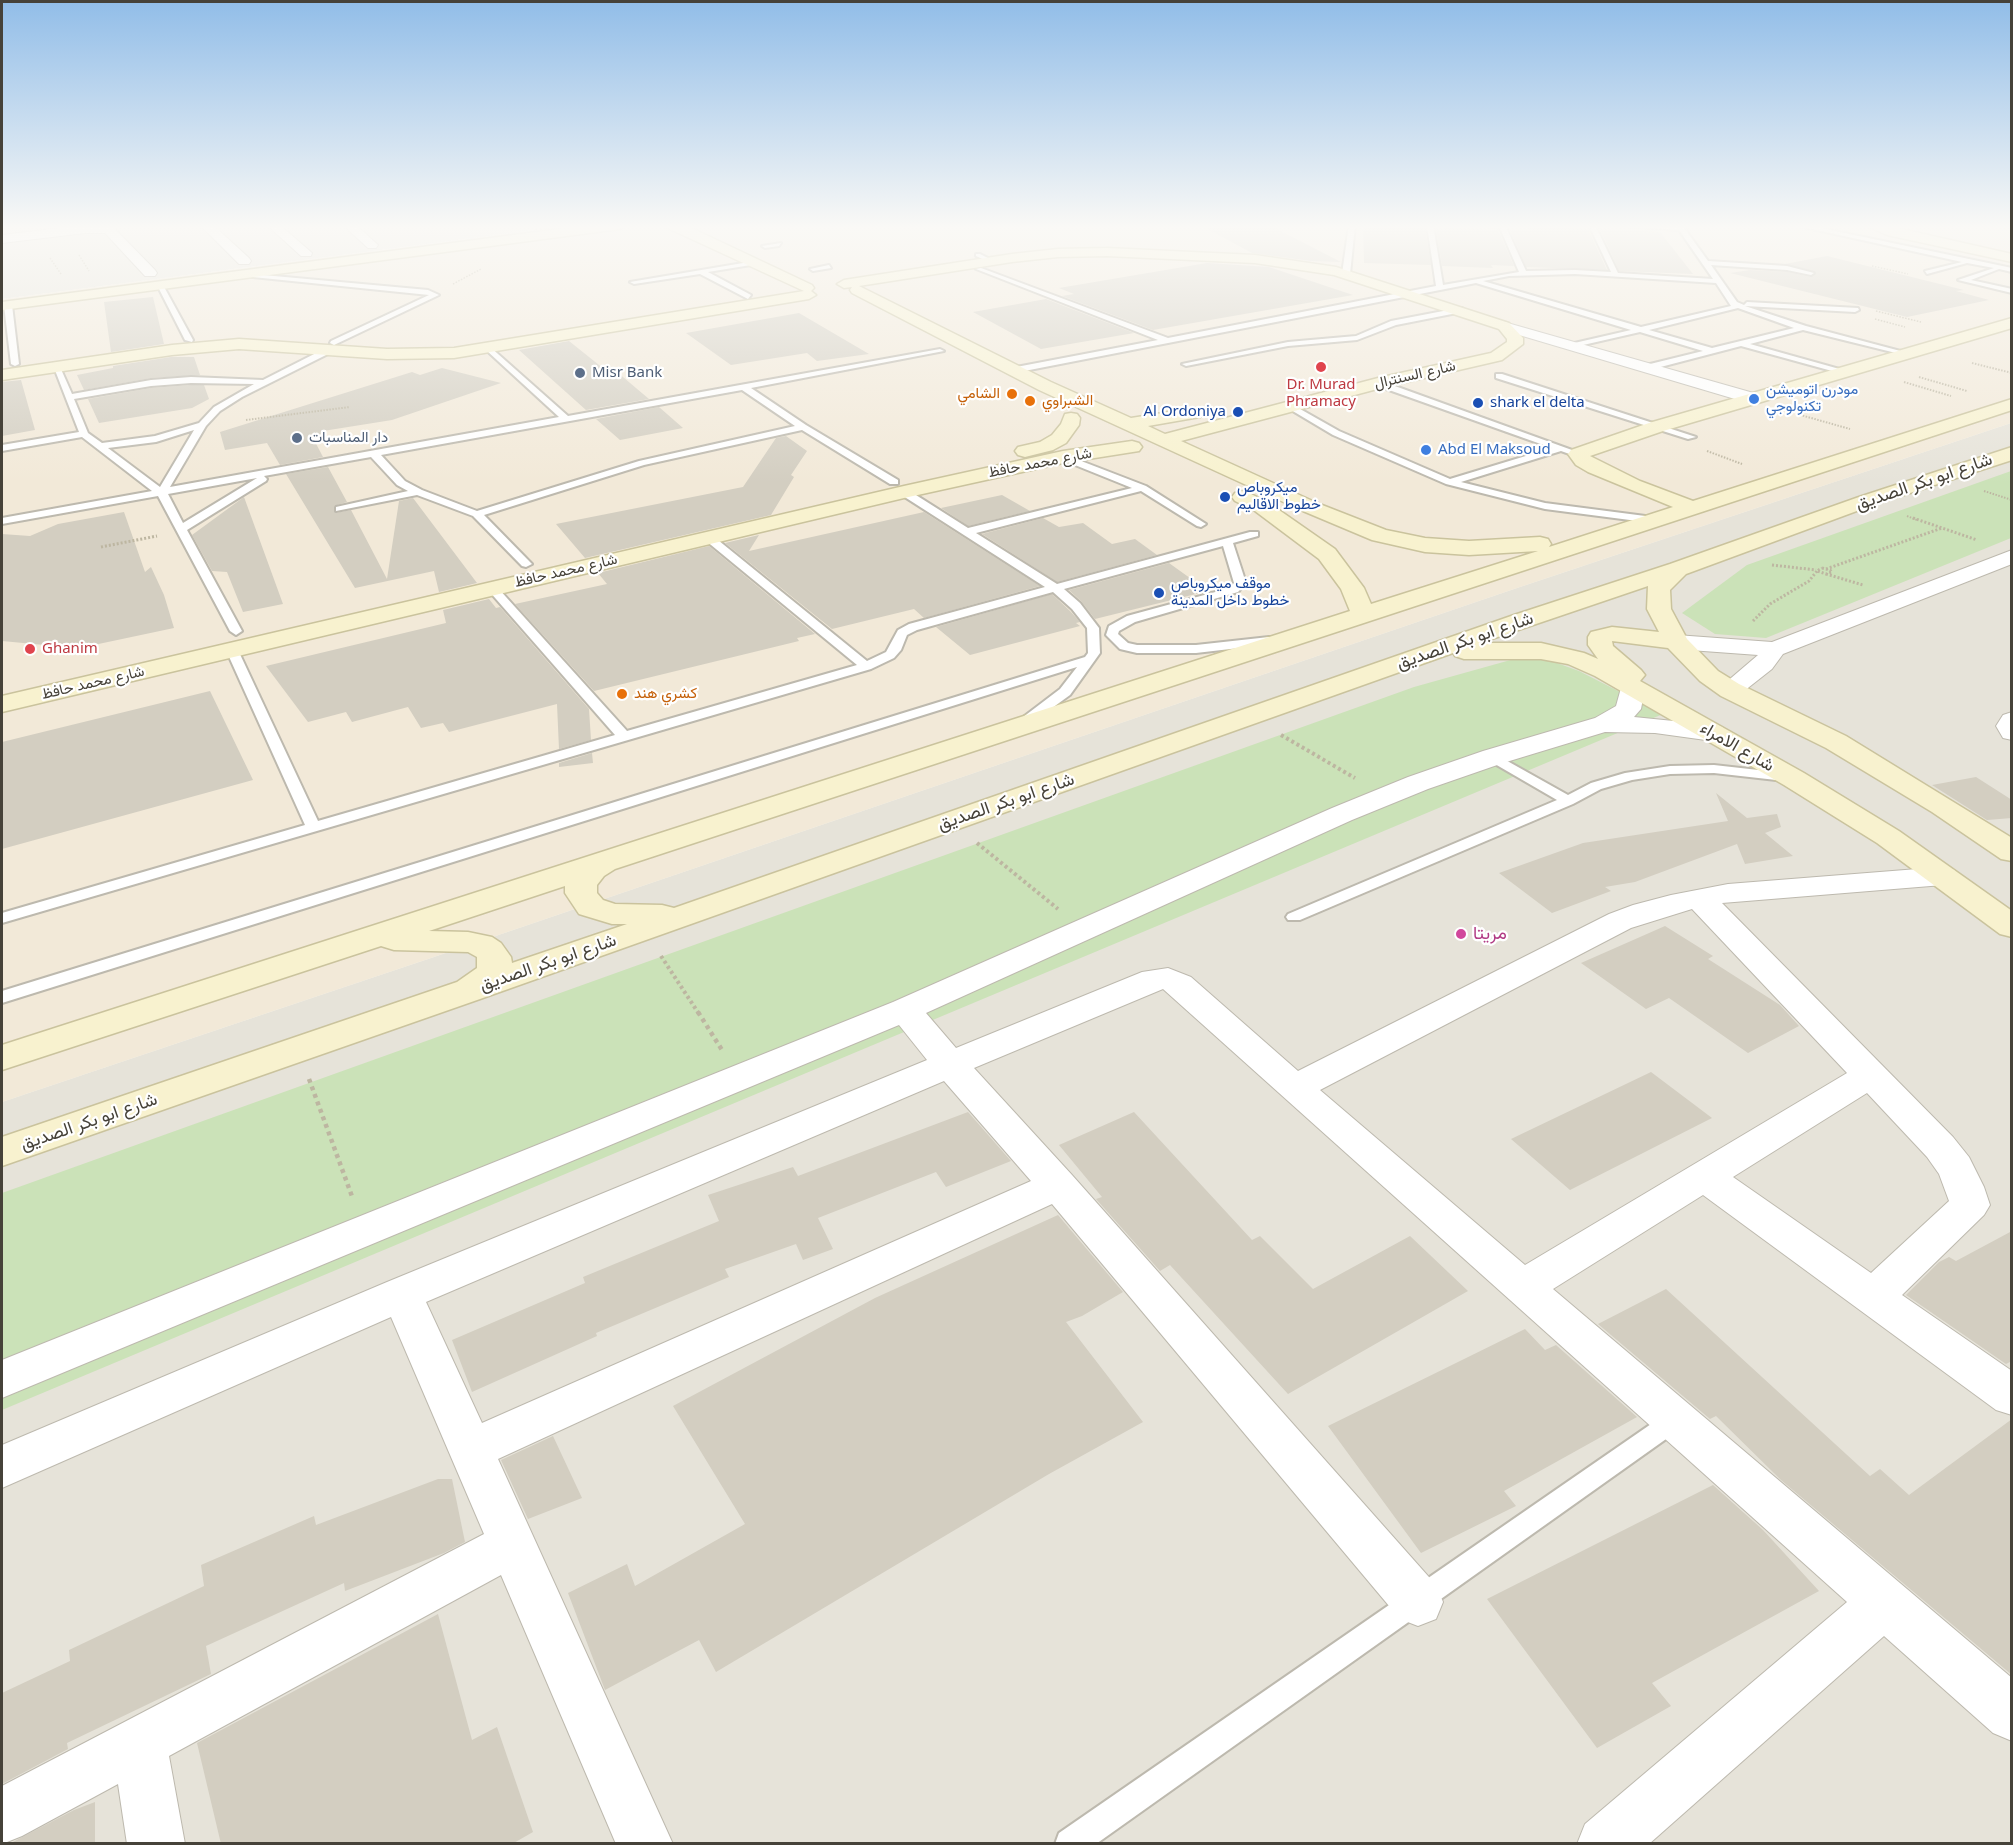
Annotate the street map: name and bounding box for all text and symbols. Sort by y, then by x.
street label: شارع السنترال [1373,357,1457,393]
marker: Dr. Murad Phramacy [1314,360,1328,374]
place label: Misr Bank [592,364,662,382]
marker: Misr Bank [573,366,587,380]
place label: Dr. Murad Phramacy [1286,376,1356,411]
place label: مودرن اتوميشن تكنولوجي [1766,381,1858,416]
place label: الشامي [958,385,1000,403]
marker: الشامي [1005,387,1019,401]
place label: الشبراوي [1042,392,1093,410]
marker: مودرن اتوميشن تكنولوجي [1747,392,1761,406]
marker: الشبراوي [1023,394,1037,408]
place label: shark el delta [1490,394,1585,412]
marker: shark el delta [1471,396,1485,410]
place label: Al Ordoniya [1144,403,1226,421]
marker: Al Ordoniya [1231,405,1245,419]
place label: دار المناسبات [309,429,388,447]
marker: دار المناسبات [290,431,304,445]
place label: Abd El Maksoud [1438,441,1551,459]
marker: Abd El Maksoud [1419,443,1433,457]
street label: شارع محمد حافظ [987,444,1093,482]
street label: شارع ابو بكر الصديق [1853,448,1995,516]
place label: ميكروباص خطوط الاقاليم [1237,479,1321,514]
marker: ميكروباص خطوط الاقاليم [1218,490,1232,504]
street label: شارع محمد حافظ [513,550,619,592]
place label: موقف ميكروباص خطوط داخل المدينة [1171,575,1289,610]
marker: موقف ميكروباص خطوط داخل المدينة [1152,586,1166,600]
street label: شارع ابو بكر الصديق [1394,607,1536,675]
place label: Ghanim [42,640,98,658]
marker: Ghanim [23,642,37,656]
street label: شارع محمد حافظ [40,662,146,704]
place label: كشري هند [634,685,697,703]
marker: كشري هند [615,687,629,701]
street label: شارع الامراء [1696,717,1778,777]
street label: شارع ابو بكر الصديق [935,768,1077,836]
place label: مريتا [1473,923,1507,945]
marker: مريتا [1454,927,1468,941]
street label: شارع ابو بكر الصديق [477,929,619,997]
street label: شارع ابو بكر الصديق [18,1088,160,1156]

